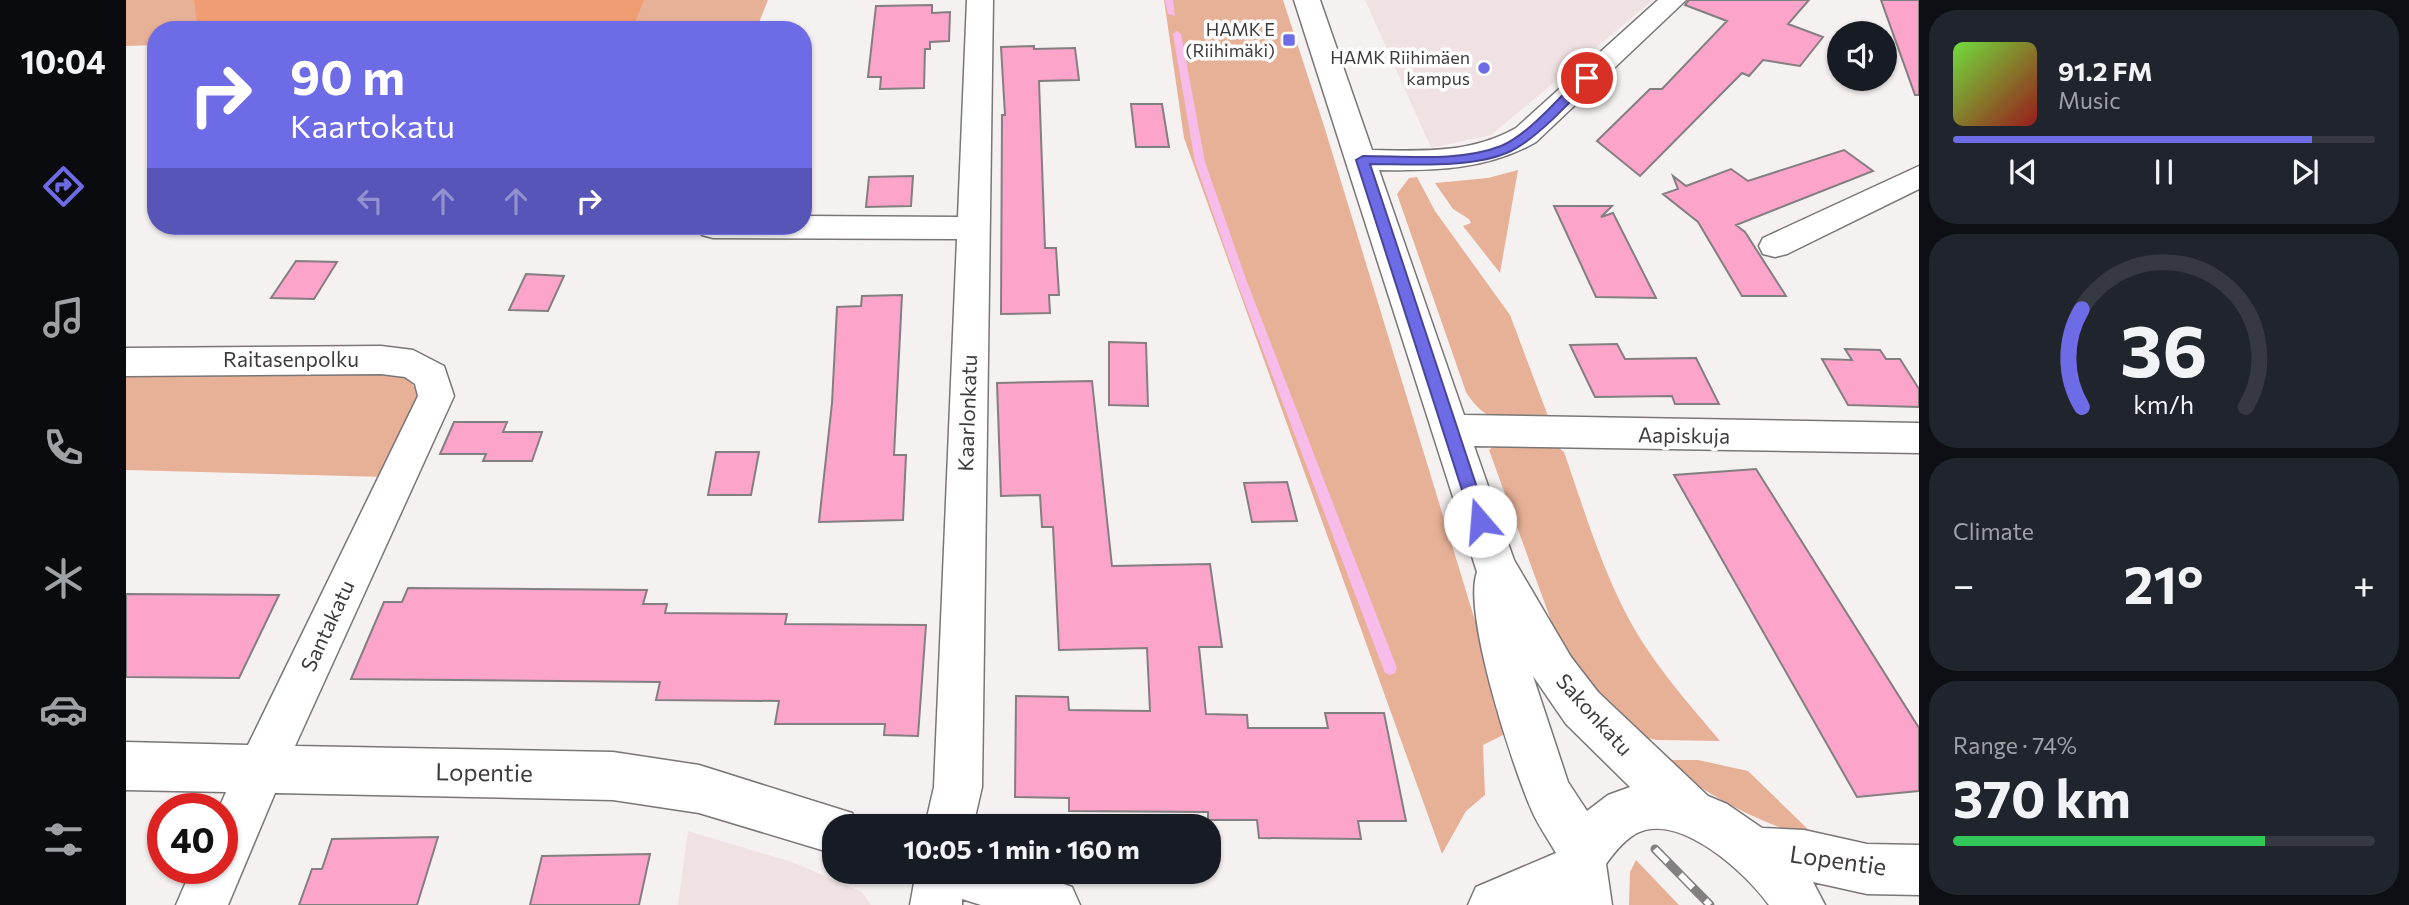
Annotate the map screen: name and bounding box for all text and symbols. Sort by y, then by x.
place label: HAMK E (Riihimäki) [1185,18,1275,61]
map controls [1827,21,1897,91]
button: sound [1827,21,1897,91]
marker: HAMK E (Riihimäki) [1281,32,1297,48]
text: 10:04 [20,41,106,81]
text: 90 m [290,45,405,105]
place label: HAMK Riihimäen kampus [1330,46,1470,89]
pin [1557,48,1617,108]
icon: right [175,49,266,140]
text: 91.2 FM [2058,55,2153,86]
icon: arrive [1568,59,1606,97]
marker: HAMK Riihimäen kampus [1476,60,1492,76]
text: Music [2058,86,2121,114]
text: Kaartokatu [290,105,455,145]
icon: previous [2004,153,2042,191]
icon: pause [2145,153,2183,191]
icon: next [2286,153,2324,191]
icon: directions [39,162,88,211]
icon: left [351,182,389,220]
icon: ahead [424,182,462,220]
icon: ahead [497,182,535,220]
icon: right [570,182,608,220]
icon: music [39,293,88,342]
text: 36 [2120,303,2208,392]
street label: Raitasenpolku [223,346,359,371]
street label: Kaarlonkatu [952,354,981,472]
text: km/h [2134,388,2194,418]
street label: Aapiskuja [1638,421,1730,448]
icon: phone [39,423,88,472]
position arrow [1443,484,1517,558]
text: Climate [1953,517,2034,545]
text: 21° [2124,551,2203,615]
icon: climate [39,554,88,603]
text: − [1953,560,1975,607]
text: + [2353,560,2375,607]
street label: Santakatu [295,576,359,675]
street label: Sakonkatu [1552,668,1638,760]
icon: car [39,685,88,734]
text: Range · 74% [1953,731,2077,759]
street label: Lopentie [435,756,533,787]
text: 370 km [1953,765,2131,829]
speed limit sign: 40 [147,793,238,884]
icon: filters [39,815,88,864]
text: 10:05 · 1 min · 160 m [903,833,1140,864]
street label: Lopentie [1788,838,1888,881]

